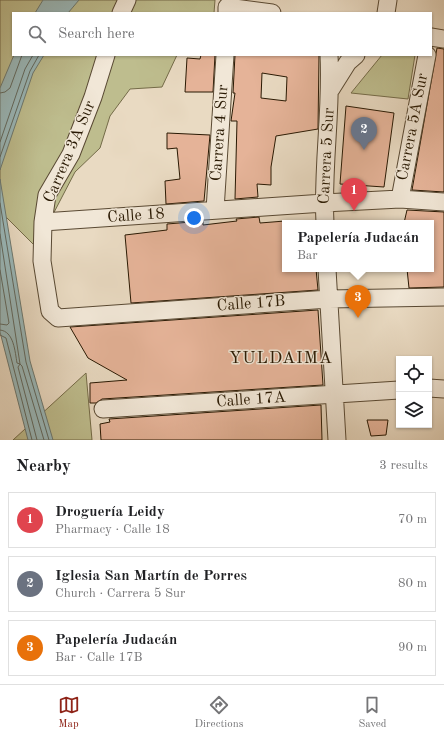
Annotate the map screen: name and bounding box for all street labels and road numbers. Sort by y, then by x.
street label: Carrera 5A Sur [395,72,431,182]
street label: Carrera 4 Sur [209,84,231,182]
street label: Carrera 3A Sur [41,98,99,205]
street label: Carrera 5 Sur [316,107,338,205]
street label: Calle 18 [107,206,165,226]
street label: Calle 17B [216,294,286,314]
street label: Calle 17A [216,390,286,410]

